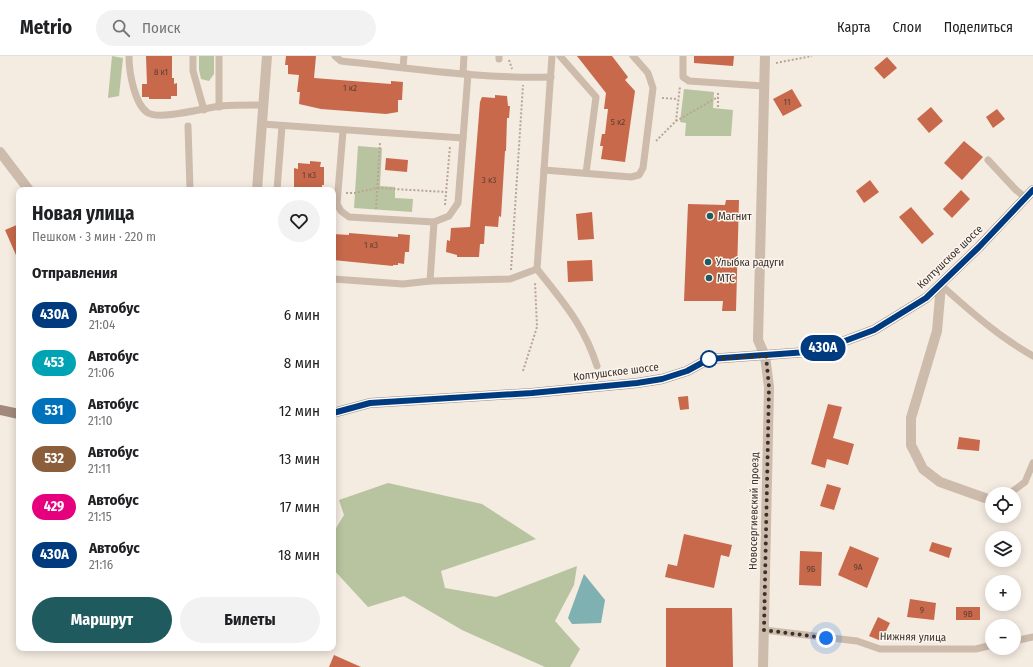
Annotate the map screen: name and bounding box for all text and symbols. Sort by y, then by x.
search box [96,10,376,46]
text: Metrio [20,16,72,39]
icon: search [110,17,132,39]
text: Поиск [142,19,180,37]
text: Карта [837,19,871,36]
text: Слои [893,19,922,36]
text: Поделиться [944,19,1013,36]
house number: 8 к1 [154,67,168,77]
house number: 1 к2 [343,83,357,93]
house number: 11 [784,97,790,107]
house number: 5 к2 [611,117,625,127]
house number: 1 к3 [302,170,316,180]
house number: 3 к3 [482,175,496,185]
button: heart [278,200,320,242]
text: Новая улица [32,202,134,225]
place label: Магнит [718,210,752,223]
marker: Магнит [705,211,715,221]
street label: Колтушское шоссе [915,222,985,292]
text: Пешком · 3 мин · 220 m [32,229,156,244]
house number: 1 к3 [364,240,378,250]
place label: Улыбка радуги [715,256,784,269]
marker: Улыбка радуги [703,257,713,267]
text: Отправления [32,264,118,282]
place label: МТС [717,272,735,285]
marker: МТС [704,273,714,283]
text: Автобус [89,299,140,317]
text: 430А [40,306,69,323]
text: 6 мин [284,306,320,324]
text: 21:04 [89,317,115,332]
line badge: 430А [795,335,851,361]
text: 430А [809,339,837,356]
text: Автобус [88,347,139,365]
unlabelled marker [700,350,718,368]
text: 453 [44,354,64,371]
text: 8 мин [284,354,320,372]
street label: Колтушское шоссе [573,360,659,384]
text: 21:06 [88,365,115,380]
text: Автобус [88,395,139,413]
text: 531 [44,402,64,419]
text: 12 мин [279,402,320,420]
text: 21:10 [88,413,113,428]
text: Автобус [88,443,139,461]
text: 532 [44,450,64,467]
text: 13 мин [279,450,320,468]
street label: Новосергиевский проезд [746,452,762,570]
text: 21:11 [88,461,111,476]
map controls [985,487,1021,655]
button: locate [985,487,1021,523]
text: Автобус [88,491,139,509]
text: 429 [44,498,64,515]
text: 17 мин [279,498,320,516]
text: 21:15 [88,509,112,524]
button: layers [985,531,1021,567]
text: Автобус [89,539,140,557]
text: 430А [40,546,69,563]
text: 18 мин [278,546,320,564]
text: 21:16 [89,557,113,572]
house number: 9А [853,562,863,572]
house number: 9Б [806,564,816,574]
button: + [985,575,1021,611]
button: Маршрут [32,597,172,643]
button: Билеты [180,597,320,643]
house number: 9 [920,605,924,615]
house number: 9В [963,609,973,619]
button: − [985,619,1021,655]
your location [816,628,836,648]
street label: Нижняя улица [880,630,946,644]

